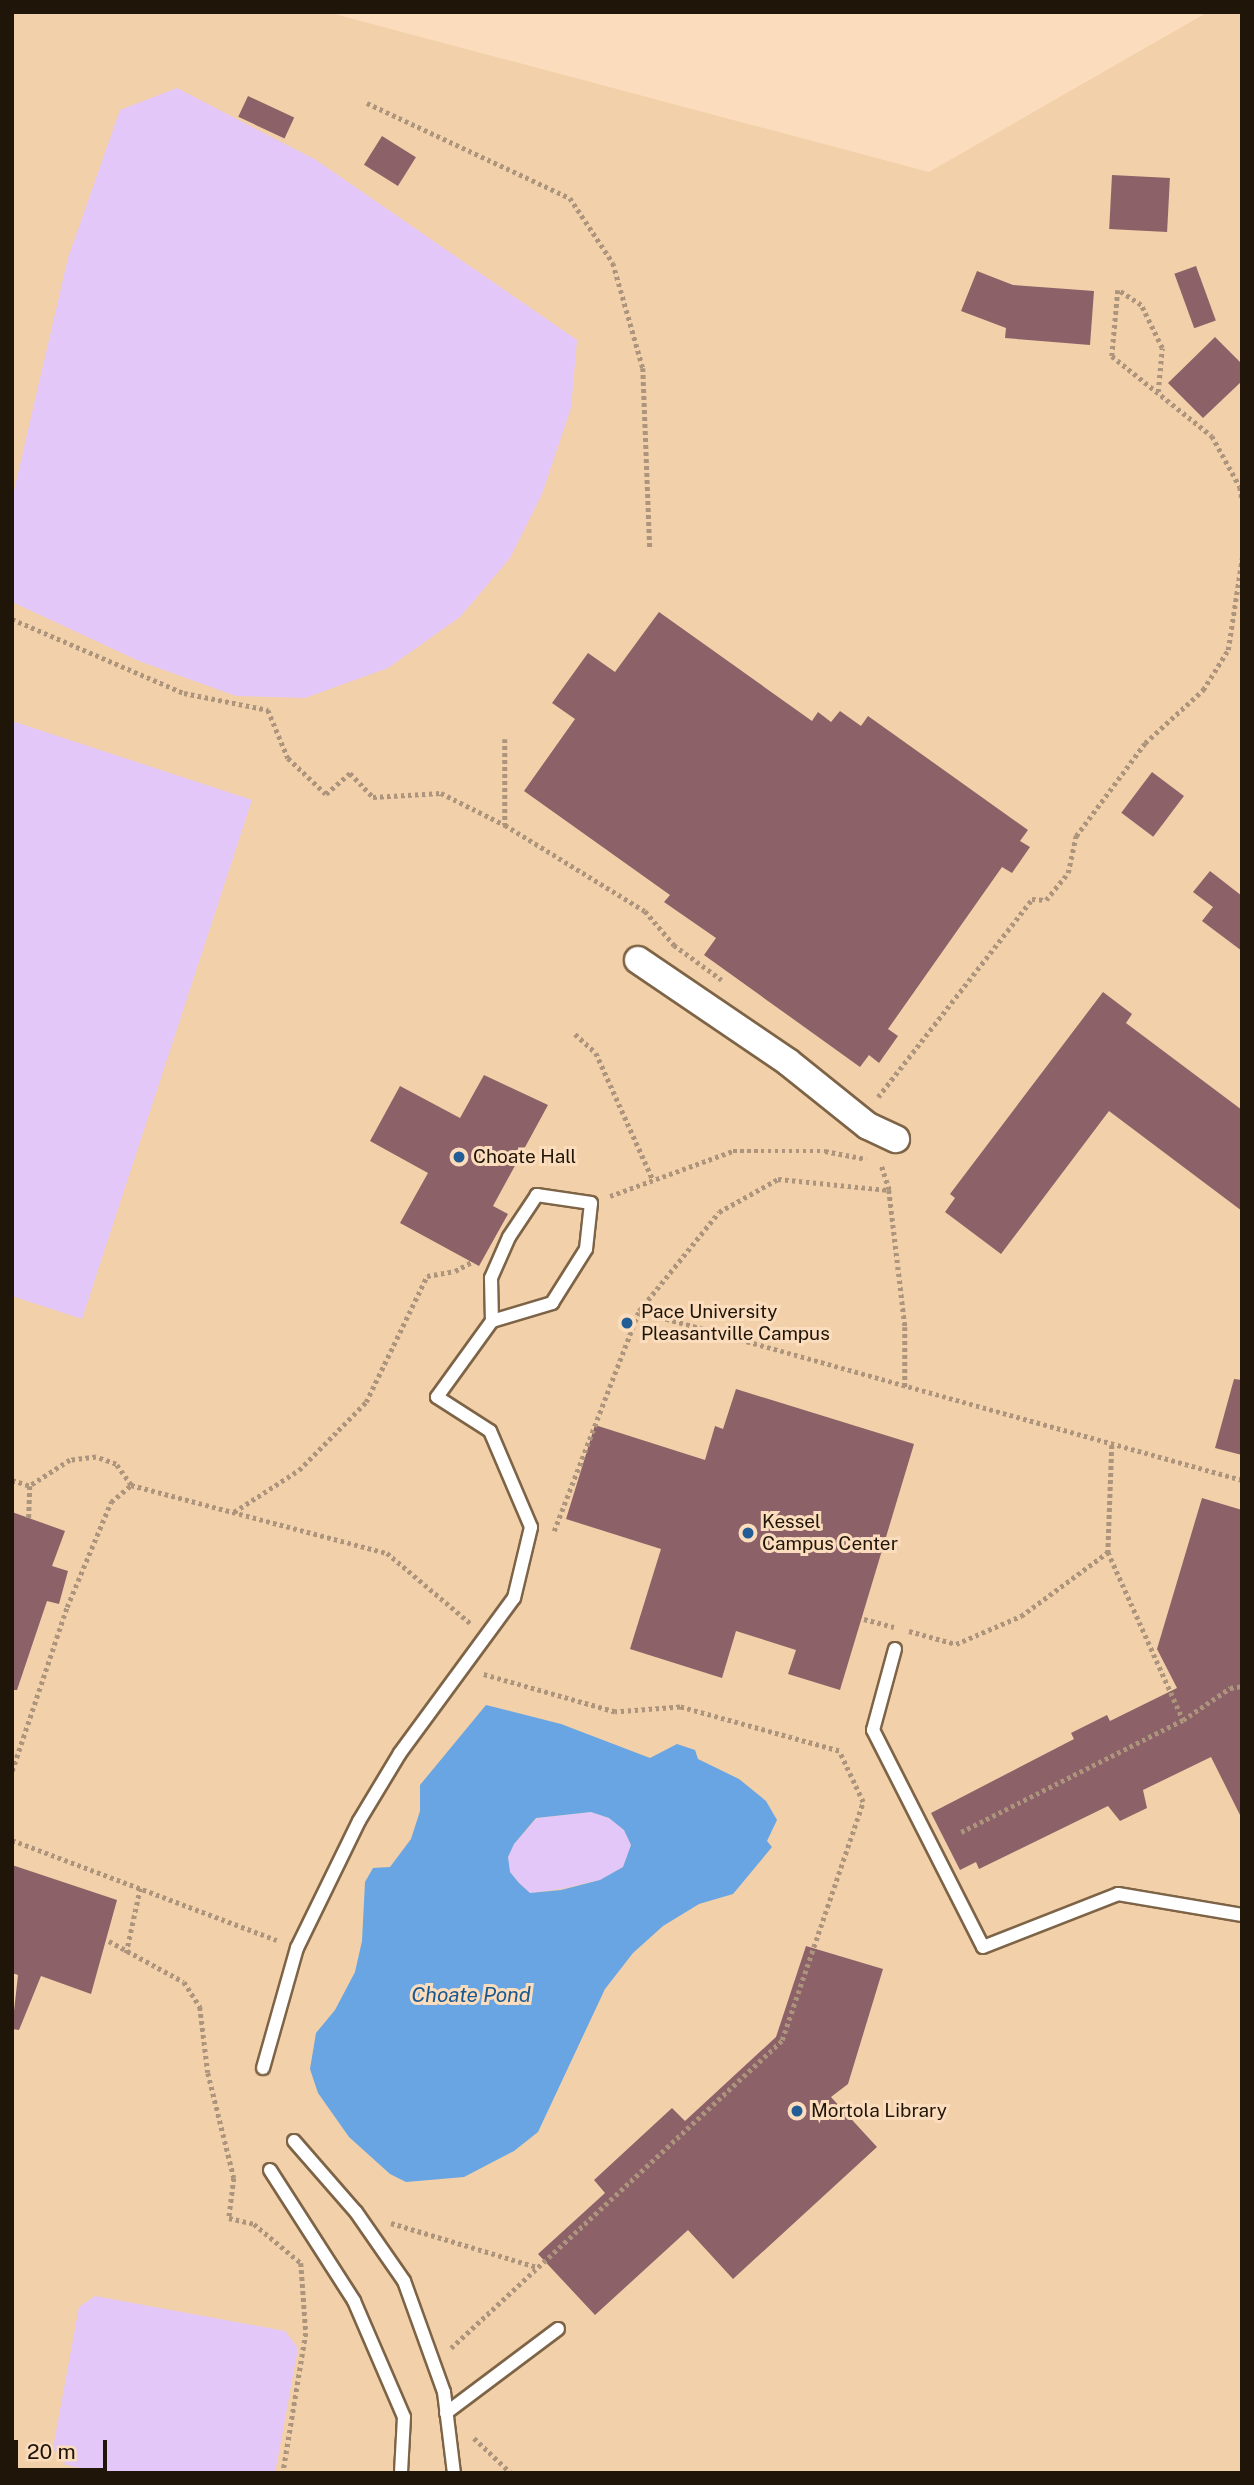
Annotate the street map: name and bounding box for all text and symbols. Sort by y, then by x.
place label: Choate Hall [473,1146,576,1168]
marker: Choate Hall [451,1149,467,1165]
place label: Pace University Pleasantville Campus [641,1301,830,1345]
marker: Pace University Pleasantville Campus [619,1315,635,1331]
place label: Kessel Campus Center [762,1511,898,1555]
marker: Kessel Campus Center [740,1525,756,1541]
water label: Choate Pond [411,1982,531,2008]
place label: Mortola Library [811,2100,947,2122]
marker: Mortola Library [789,2103,805,2119]
scale bar [18,2426,110,2470]
text: 20 m [27,2439,76,2464]

